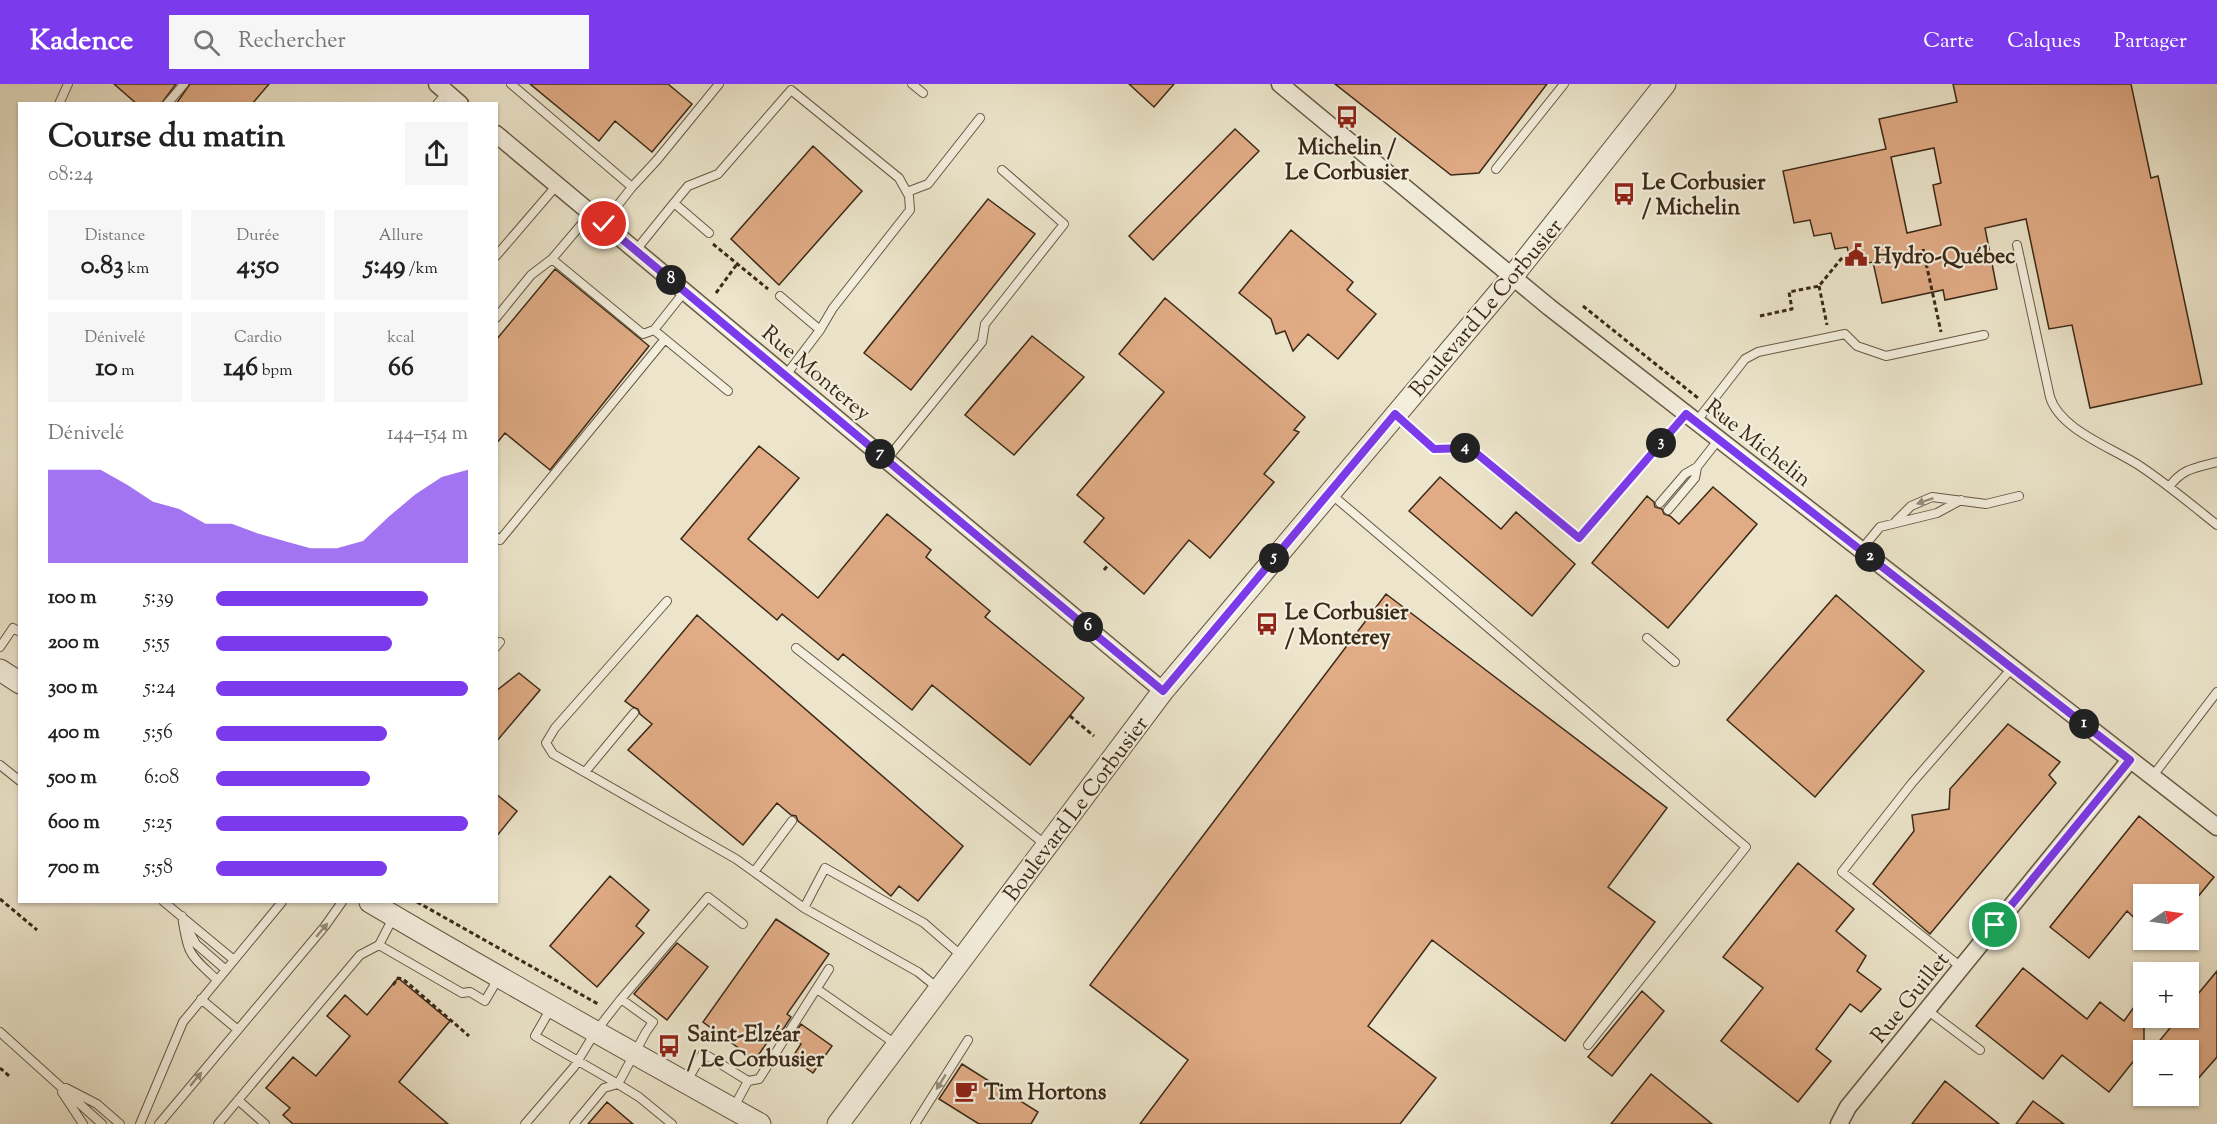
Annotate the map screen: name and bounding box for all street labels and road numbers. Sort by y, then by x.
street label: Boulevard Le Corbusier [1403,213,1572,405]
street label: Rue Monterey [753,319,877,430]
street label: Rue Michelin [1697,393,1817,496]
street label: Boulevard Le Corbusier [997,711,1158,909]
street label: Rue Guillet [1864,946,1958,1051]

